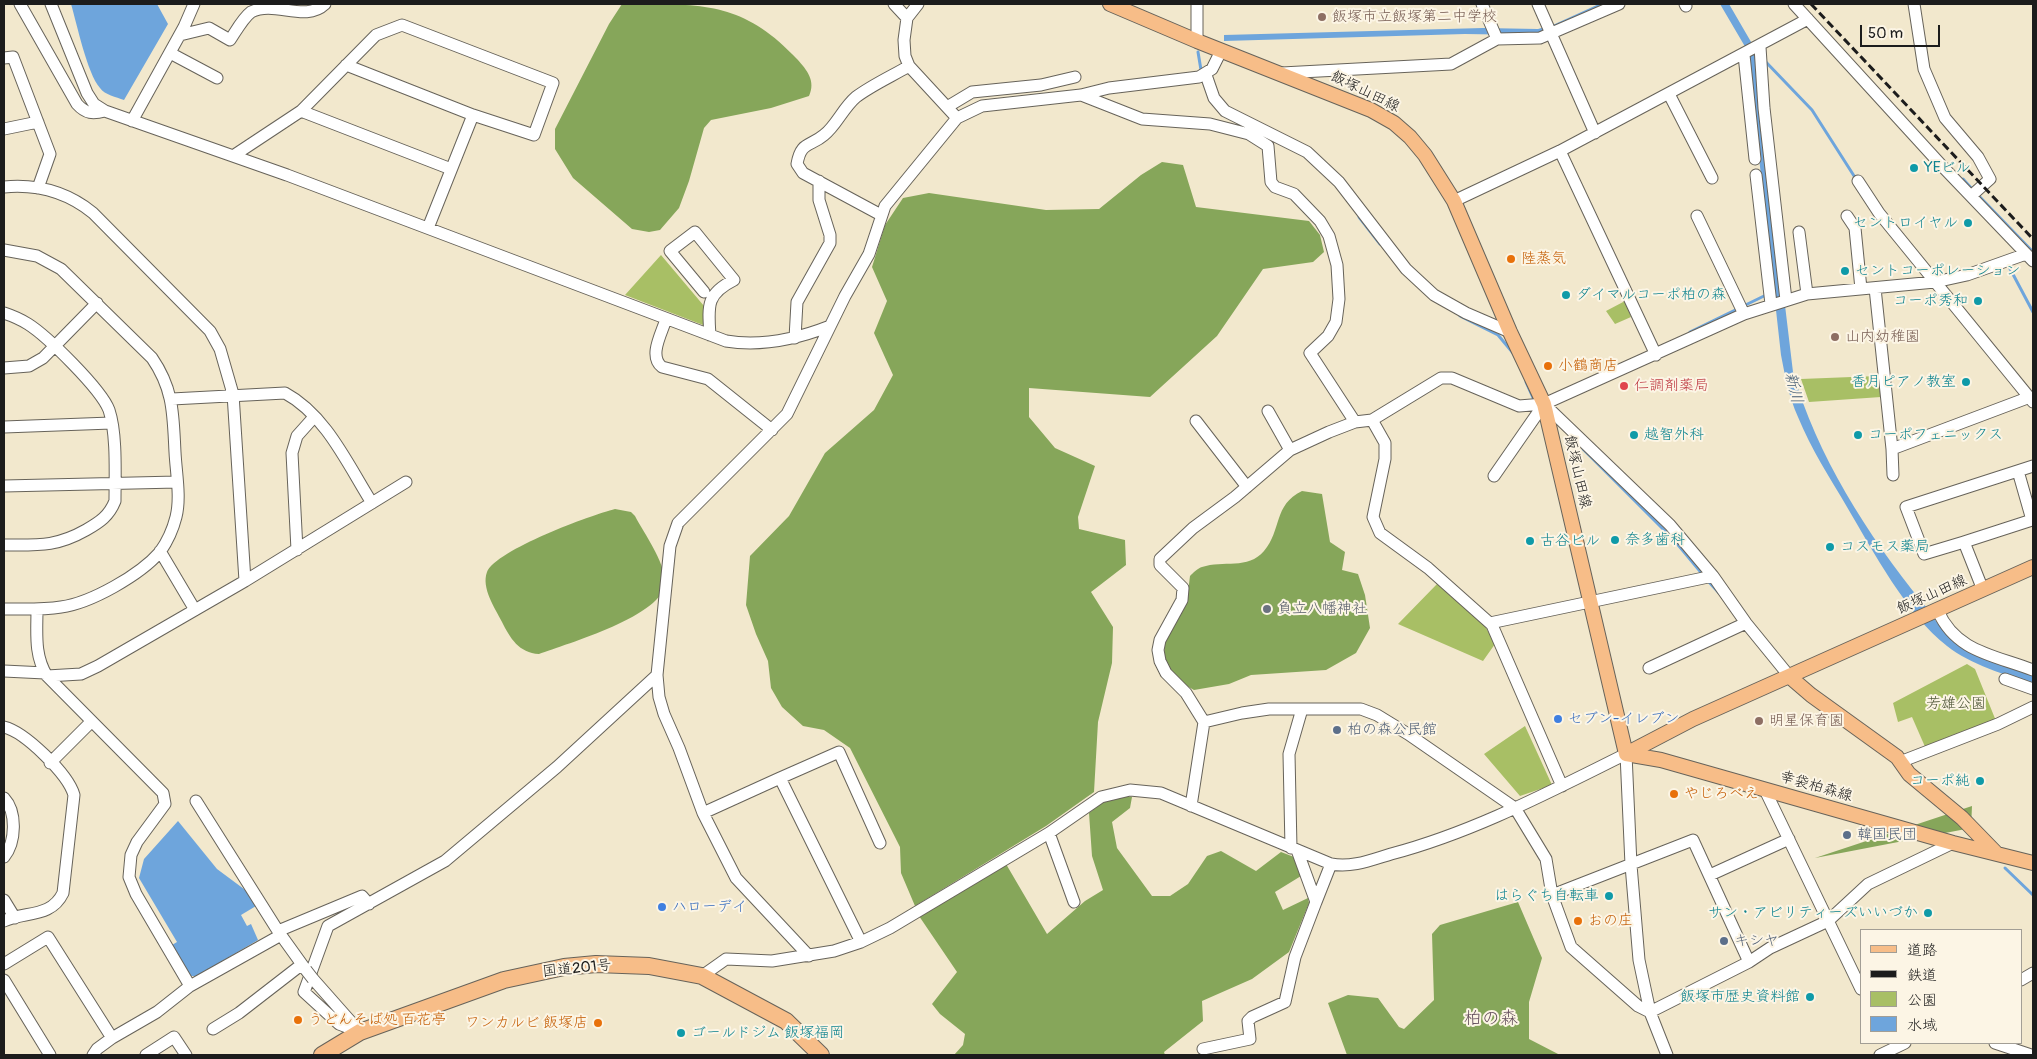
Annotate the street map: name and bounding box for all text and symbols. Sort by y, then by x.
place label: 飯塚市立飯塚第二中学校 [1332,8,1497,26]
marker: 飯塚市立飯塚第二中学校 [1316,11,1328,23]
scale bar [1862,15,1942,47]
text: 50 m [1868,24,1903,43]
street label: 飯塚山田線 [1327,67,1403,117]
place label: YEビル [1924,159,1971,177]
marker: YEビル [1908,162,1920,174]
place label: セントロイヤル [1853,214,1958,232]
marker: セントロイヤル [1962,217,1974,229]
place label: 陸蒸気 [1521,250,1566,268]
marker: 陸蒸気 [1505,253,1517,265]
place label: セントコーポレーション [1855,262,2021,280]
marker: セントコーポレーション [1839,265,1851,277]
place label: ダイマルコーポ柏の森 [1576,286,1726,304]
marker: ダイマルコーポ柏の森 [1560,289,1572,301]
place label: コーポ秀和 [1893,292,1968,310]
marker: コーポ秀和 [1972,295,1984,307]
place label: 山内幼稚園 [1845,328,1920,346]
marker: 山内幼稚園 [1829,331,1841,343]
place label: 小鶴商店 [1558,357,1618,375]
marker: 小鶴商店 [1542,360,1554,372]
water label: 新川 [1780,370,1806,406]
place label: 香月ピアノ教室 [1851,373,1956,391]
marker: 香月ピアノ教室 [1960,376,1972,388]
place label: 仁調剤薬局 [1634,377,1709,395]
marker: 仁調剤薬局 [1618,380,1630,392]
place label: 越智外科 [1644,426,1704,444]
place label: コーポフェニックス [1868,426,2003,444]
marker: 越智外科 [1628,429,1640,441]
marker: コーポフェニックス [1852,429,1864,441]
street label: 飯塚山田線 [1560,433,1594,511]
place label: 奈多歯科 [1625,531,1685,549]
place label: 古谷ビル [1540,532,1600,550]
marker: 奈多歯科 [1609,534,1621,546]
marker: 古谷ビル [1524,535,1536,547]
place label: コスモス薬局 [1840,538,1930,556]
marker: コスモス薬局 [1824,541,1836,553]
street label: 飯塚山田線 [1894,572,1970,618]
place label: 負立八幡神社 [1277,600,1367,618]
marker: 負立八幡神社 [1261,603,1273,615]
park label: 芳雄公園 [1926,695,1986,713]
place label: セブン-イレブン [1568,710,1679,728]
place label: 明星保育園 [1769,712,1844,730]
marker: セブン-イレブン [1552,713,1564,725]
marker: 明星保育園 [1753,715,1765,727]
place label: 柏の森公民館 [1347,721,1437,739]
marker: 柏の森公民館 [1331,724,1343,736]
street label: 幸袋柏森線 [1777,768,1855,806]
place label: コーポ純 [1910,772,1970,790]
marker: コーポ純 [1974,775,1986,787]
place label: やじろべえ [1684,785,1759,803]
marker: やじろべえ [1668,788,1680,800]
place label: 韓国民団 [1857,826,1917,844]
marker: 韓国民団 [1841,829,1853,841]
place label: はらぐち自転車 [1494,887,1599,905]
marker: はらぐち自転車 [1603,890,1615,902]
place label: ハローデイ [672,898,747,916]
marker: ハローデイ [656,901,668,913]
place label: サン・アビリティーズいいづか [1708,904,1918,922]
marker: サン・アビリティーズいいづか [1922,907,1934,919]
place label: おの庄 [1588,912,1633,930]
marker: おの庄 [1572,915,1584,927]
legend [1860,929,2022,1044]
place label: キシヤ [1734,932,1779,950]
marker: キシヤ [1718,935,1730,947]
text: 道路 [1907,941,1937,960]
street label: 国道201号 [542,956,612,982]
text: 鉄道 [1907,966,1937,985]
place label: 飯塚市歴史資料館 [1680,988,1800,1006]
marker: 飯塚市歴史資料館 [1804,991,1816,1003]
text: 公園 [1907,991,1937,1010]
district label: 柏の森 [1464,1008,1518,1030]
place label: うどんそば処 百花亭 [308,1011,446,1029]
marker: うどんそば処 百花亭 [292,1014,304,1026]
place label: ワンカルビ 飯塚店 [465,1014,588,1032]
text: 水域 [1907,1016,1937,1035]
marker: ワンカルビ 飯塚店 [592,1017,604,1029]
place label: ゴールドジム 飯塚福岡 [691,1024,844,1042]
marker: ゴールドジム 飯塚福岡 [675,1027,687,1039]

